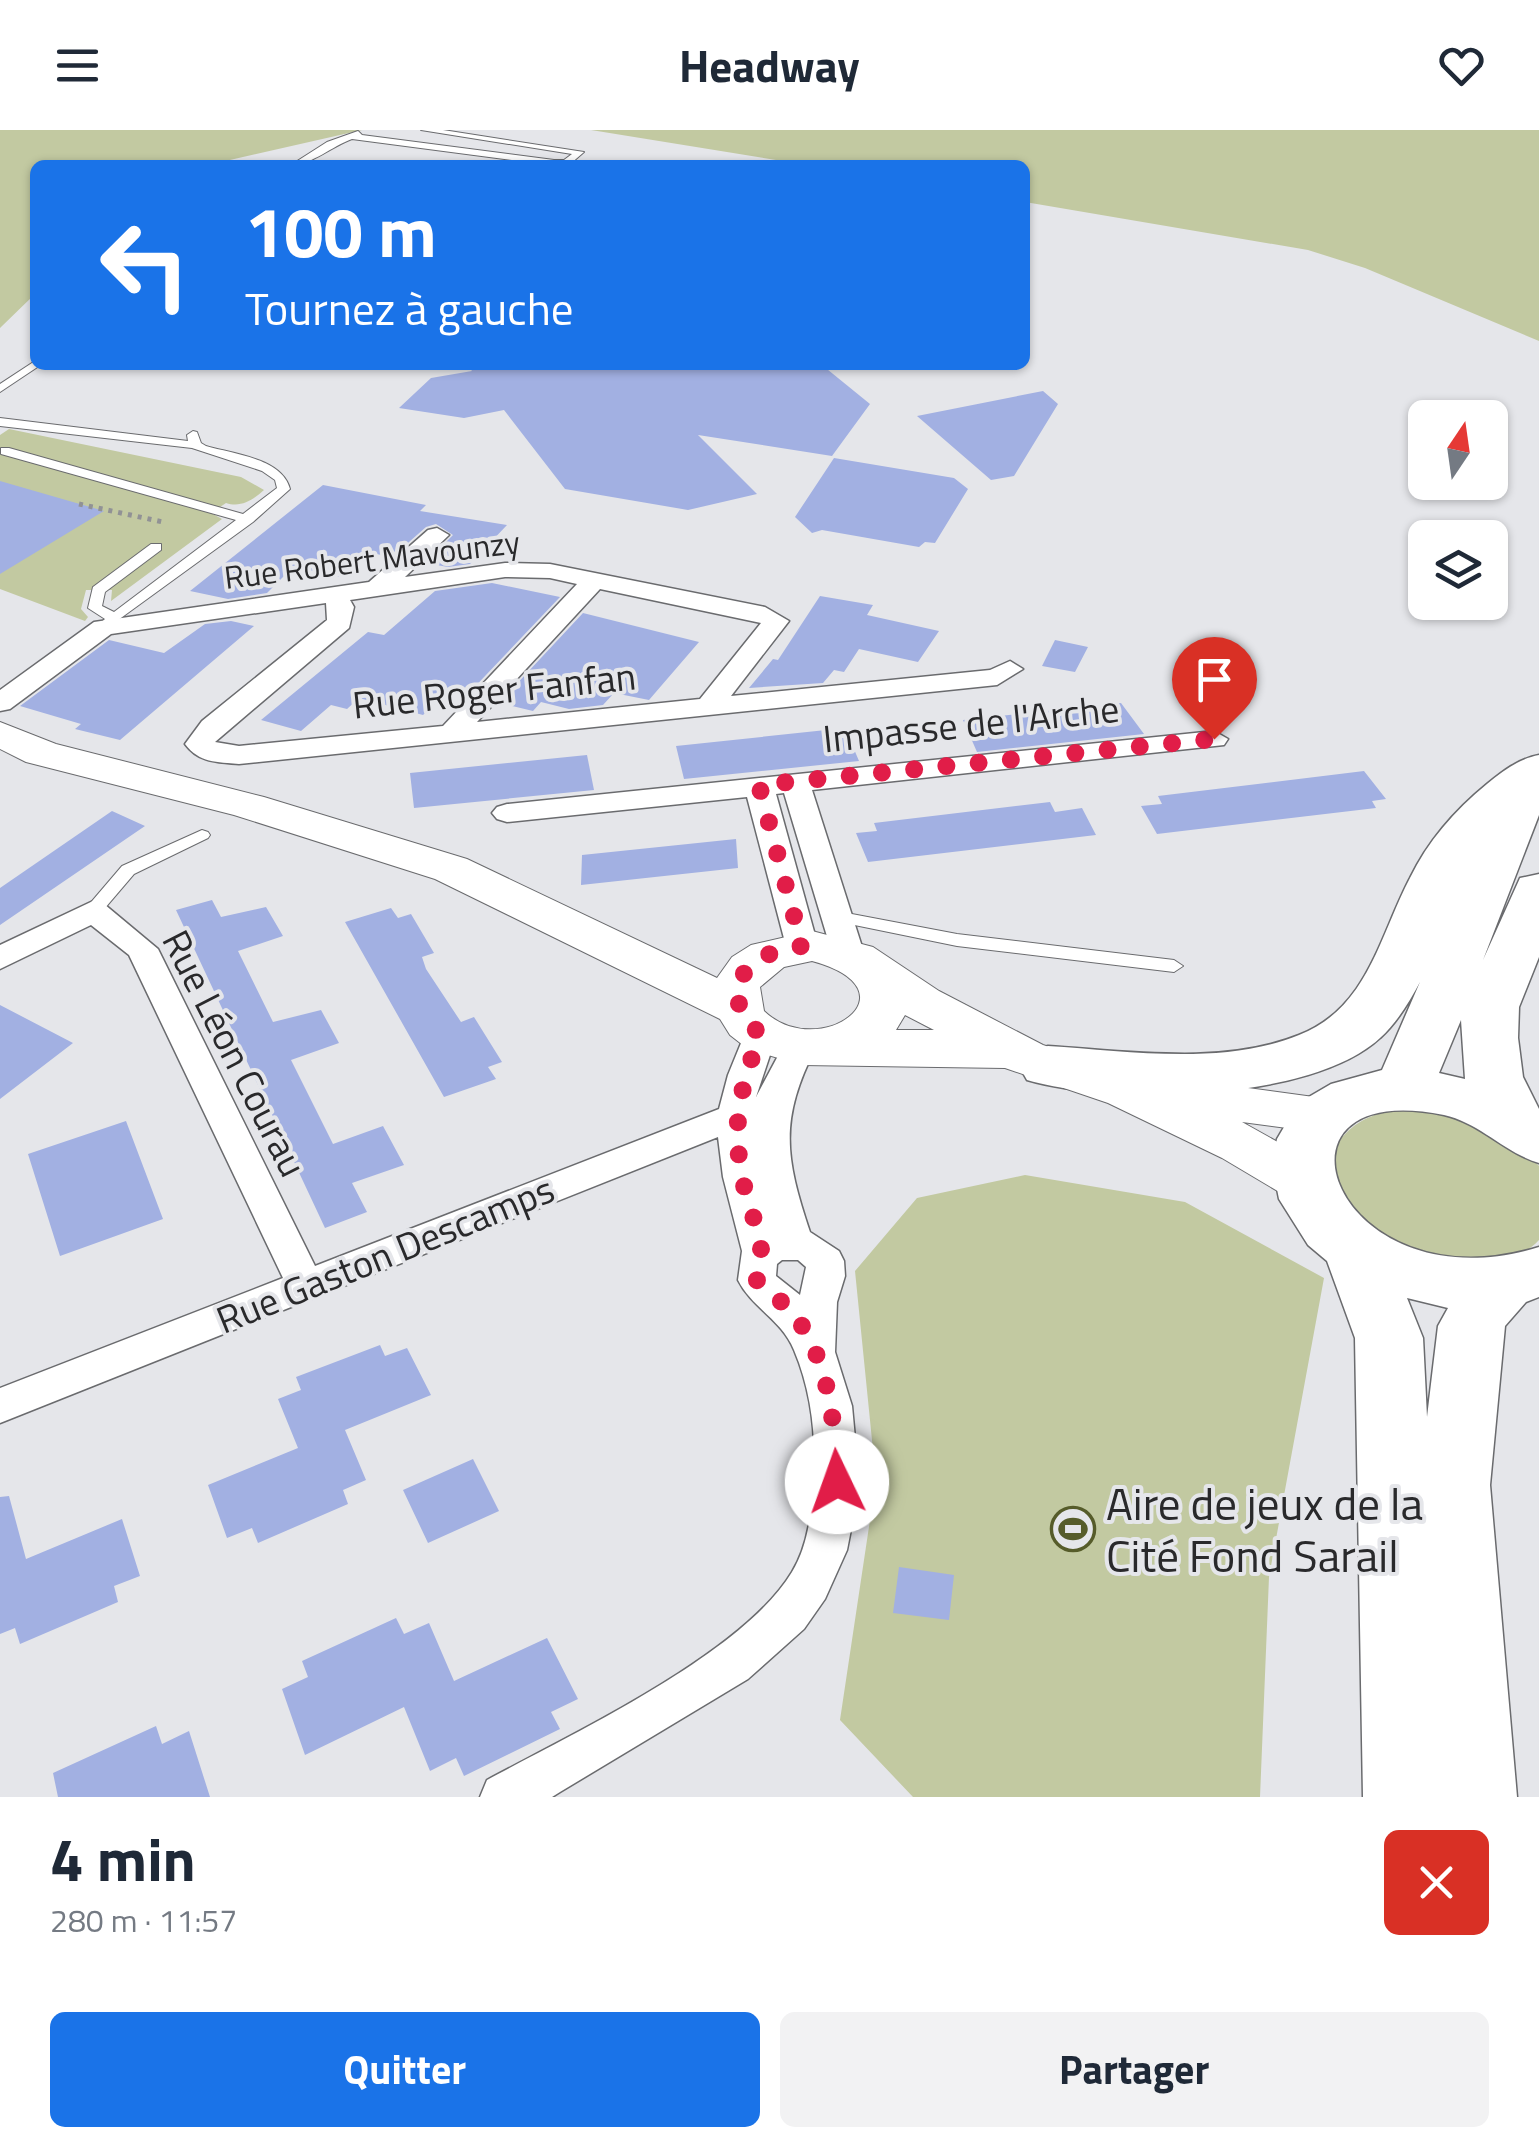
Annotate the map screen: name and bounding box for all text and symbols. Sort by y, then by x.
text: Headway [679,31,860,99]
icon: menu [50,38,105,93]
icon: heart [1434,38,1489,93]
text: 100 m [245,178,437,284]
icon: left [80,200,210,330]
text: Tournez à gauche [245,274,574,342]
north arrow [1408,400,1508,500]
map controls [1408,400,1508,620]
street label: Rue Robert Mavounzy [221,517,523,601]
button: layers [1408,520,1508,620]
pin [1172,637,1257,740]
street label: Rue Roger Fanfan [349,646,639,734]
icon: arrive [1187,652,1242,707]
street label: Impasse de l'Arche [820,679,1122,767]
street label: Rue Léon Courau [148,920,322,1186]
street label: Rue Gaston Descamps [207,1160,563,1348]
position arrow [785,1430,889,1534]
place label: Aire de jeux de la Cité Fond Sarail [1106,1469,1423,1589]
sports icon: Aire de jeux de la Cité Fond Sarail [1050,1506,1096,1552]
text: 4 min [50,1813,196,1904]
button: close [1384,1830,1489,1935]
text: 280 m · 11:57 [50,1896,237,1944]
button: Quitter [50,2012,760,2127]
button: Partager [780,2012,1489,2127]

